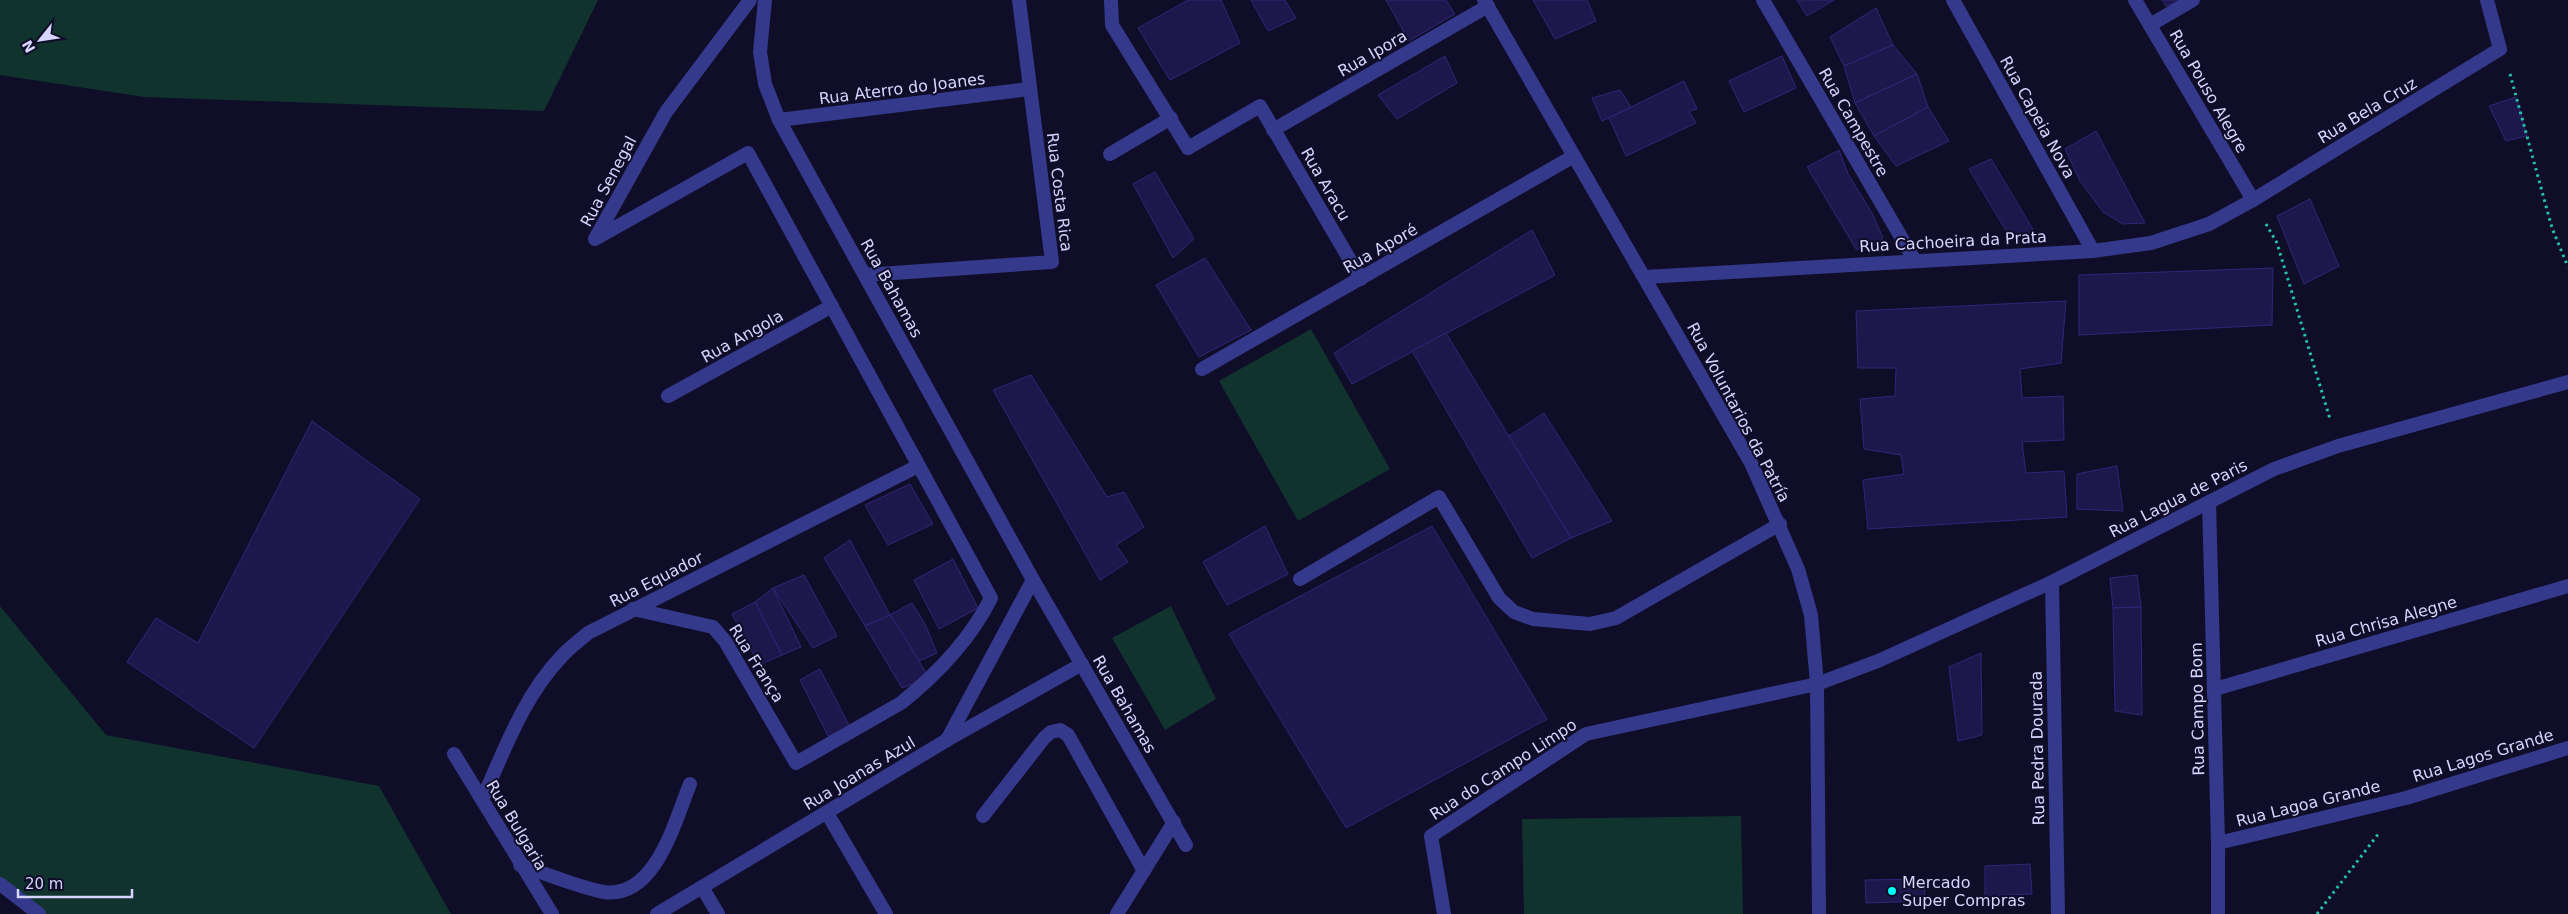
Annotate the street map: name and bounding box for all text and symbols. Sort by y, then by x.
north arrow [15,15,65,65]
street label: Rua Ipora [1334,26,1410,81]
street label: Rua Pouso Alegre [2166,26,2252,156]
text: N [19,37,39,56]
street label: Rua Capeia Nova [1996,53,2079,182]
street label: Rua Campestre [1815,64,1892,180]
street label: Rua Aterro do Joanes [818,69,986,108]
street label: Rua Bela Cruz [2314,73,2420,147]
street label: Rua Costa Rica [1043,131,1076,253]
street label: Rua Senegal [577,133,640,230]
street label: Rua Aracu [1297,144,1354,224]
street label: Rua Aporé [1340,220,1421,277]
street label: Rua Cachoeira da Prata [1859,227,2047,256]
street label: Rua Bahamas [857,236,927,341]
street label: Rua Angola [698,306,787,367]
street label: Rua Voluntarios da Patría [1683,319,1794,505]
street label: Rua Lagua de Paris [2106,455,2250,542]
street label: Rua Equador [606,548,706,611]
street label: Rua Chrisa Alegne [2313,592,2459,651]
street label: Rua França [725,621,788,706]
street label: Rua Campo Bom [2187,642,2208,776]
street label: Rua Bahamas [1089,652,1160,757]
street label: Rua Pedra Dourada [2027,671,2048,825]
street label: Rua do Campo Limpo [1426,715,1580,824]
street label: Rua Lagos Grande [2410,725,2556,786]
street label: Rua Joanas Azul [800,733,919,814]
street label: Rua Lagoa Grande [2234,776,2382,831]
street label: Rua Bulgaria [482,777,551,874]
scale bar [18,866,131,898]
place label: Mercado Super Compras [1902,873,2025,910]
text: 20 m [25,875,63,893]
marker: Mercado Super Compras [1886,885,1898,897]

